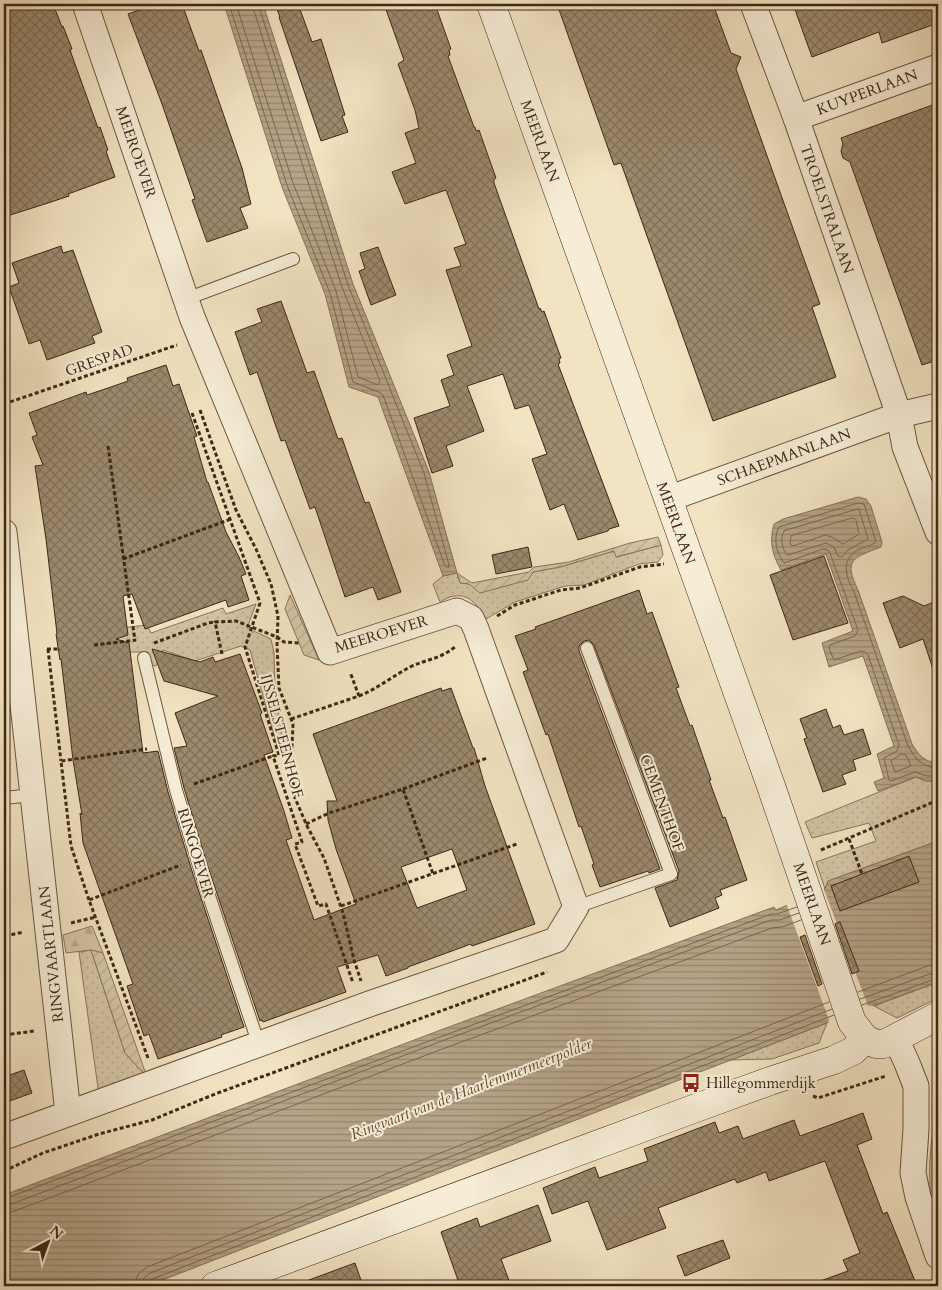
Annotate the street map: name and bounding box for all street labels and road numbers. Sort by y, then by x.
street label: KUYPERLAAN [814,64,921,120]
street label: MEERLAAN [516,97,564,185]
street label: MEEROEVER [111,103,161,201]
street label: TROELSTRALAAN [795,142,859,276]
street label: GRESPAD [62,339,136,381]
street label: SCHAEPMANLAAN [714,423,854,491]
street label: MEERLAAN [652,479,700,567]
street label: MEEROEVER [332,610,430,658]
street label: IJSSELSTEENHOF [256,672,308,800]
street label: CEMENTHOF [635,752,689,854]
street label: RINGOEVER [173,806,219,901]
street label: MEERLAAN [789,860,836,948]
street label: RINGVAARTLAAN [34,885,68,1023]

